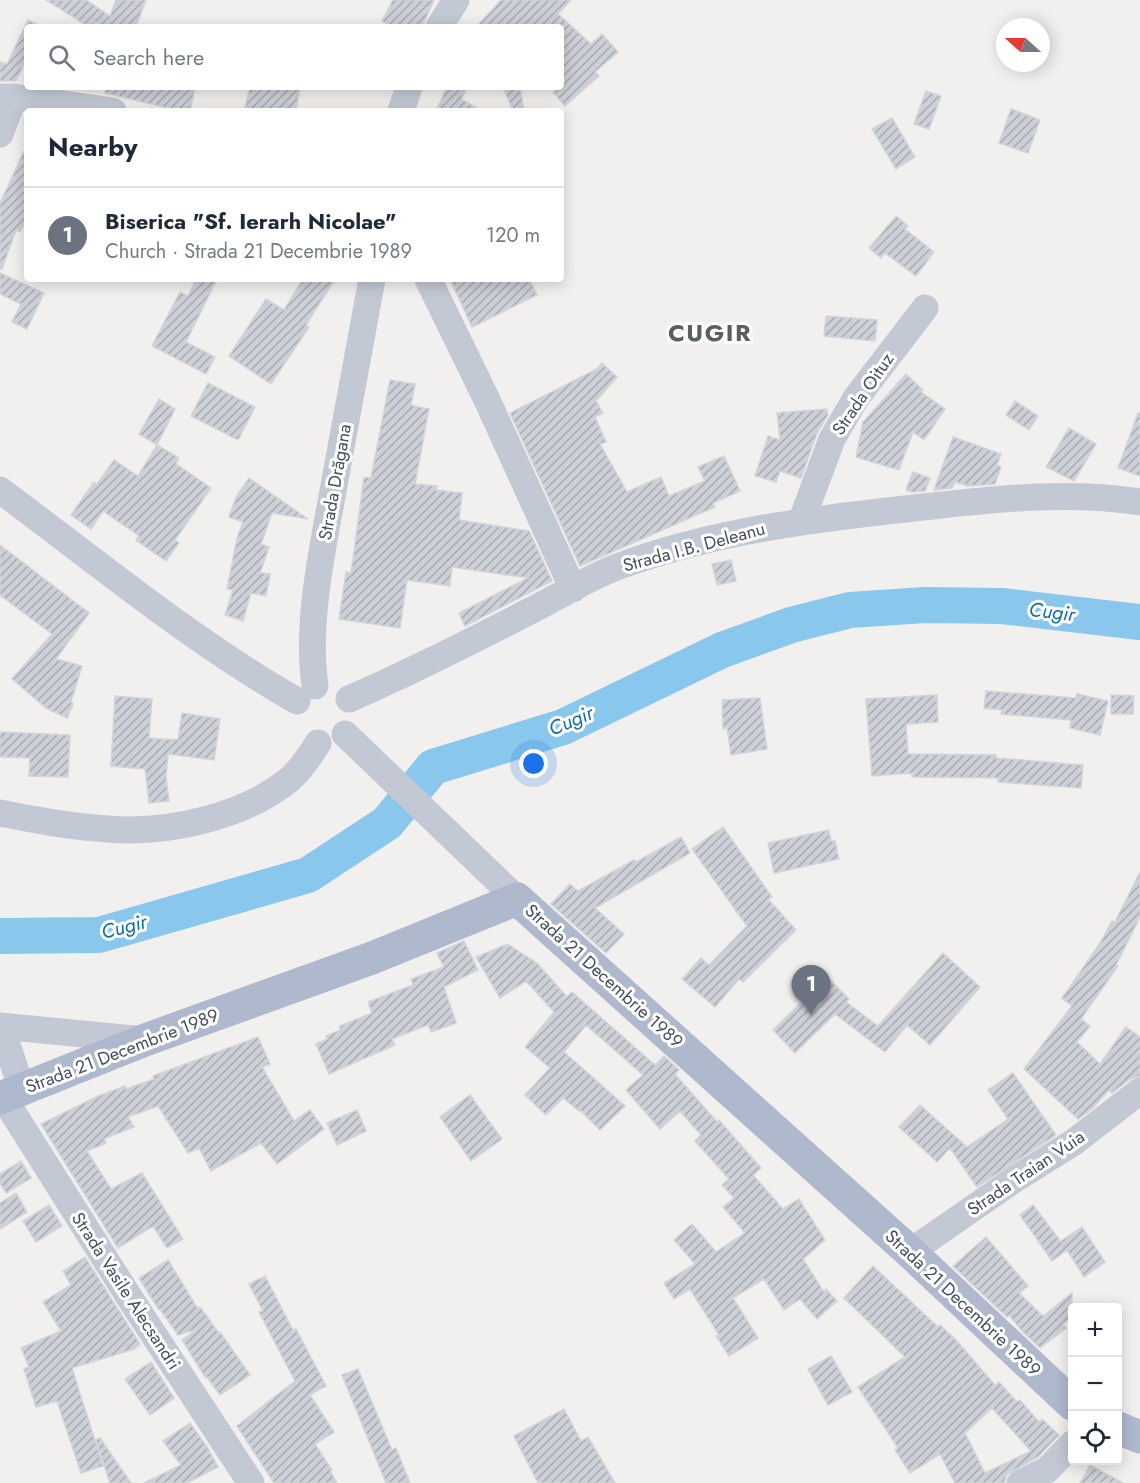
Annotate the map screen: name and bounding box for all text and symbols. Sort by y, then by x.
north arrow [996,18,1050,72]
search box [24,24,564,90]
icon: search [45,41,78,74]
text: Search here [93,41,204,73]
text: Nearby [48,128,137,166]
text: Biserica "Sf. Ierarh Nicolae" [105,205,396,237]
text: 1 [62,221,73,250]
text: 120 m [486,221,540,250]
text: Church · Strada 21 Decembrie 1989 [105,237,412,266]
district label: CUGIR [668,315,752,350]
street label: Strada Oituz [826,347,901,440]
street label: Strada Drăgana [312,422,358,542]
street label: Strada I.B. Deleanu [620,516,768,578]
water label: Cugir [1027,595,1078,629]
water label: Cugir [544,698,599,743]
your location [519,749,548,778]
street label: Strada 21 Decembrie 1989 [519,898,689,1054]
water label: Cugir [98,907,151,947]
pin: 1 [792,966,830,1015]
street label: Strada 21 Decembrie 1989 [22,1002,222,1100]
street label: Strada Traian Vuia [962,1124,1090,1222]
street label: Strada Vasile Alecsandri [65,1207,187,1375]
street label: Strada 21 Decembrie 1989 [879,1224,1047,1382]
map controls [1068,1303,1122,1465]
button: + [1068,1303,1122,1357]
button: − [1068,1357,1122,1411]
button: locate [1068,1411,1122,1465]

